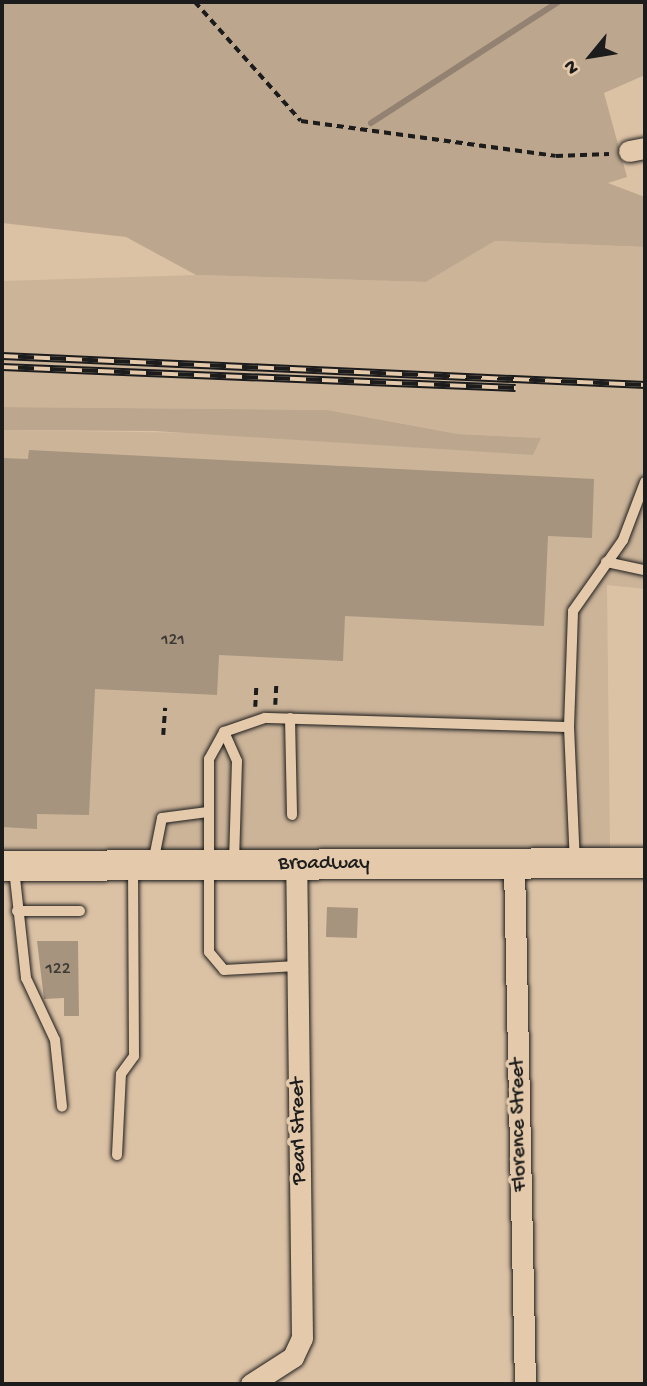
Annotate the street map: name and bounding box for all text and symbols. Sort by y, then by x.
north arrow [556,21,626,91]
text: N [559,56,585,78]
house number: 121 [161,630,185,652]
street label: Broadway [278,852,370,878]
house number: 122 [46,959,70,981]
street label: Florence Street [506,1058,534,1192]
street label: Pearl Street [286,1077,314,1185]

